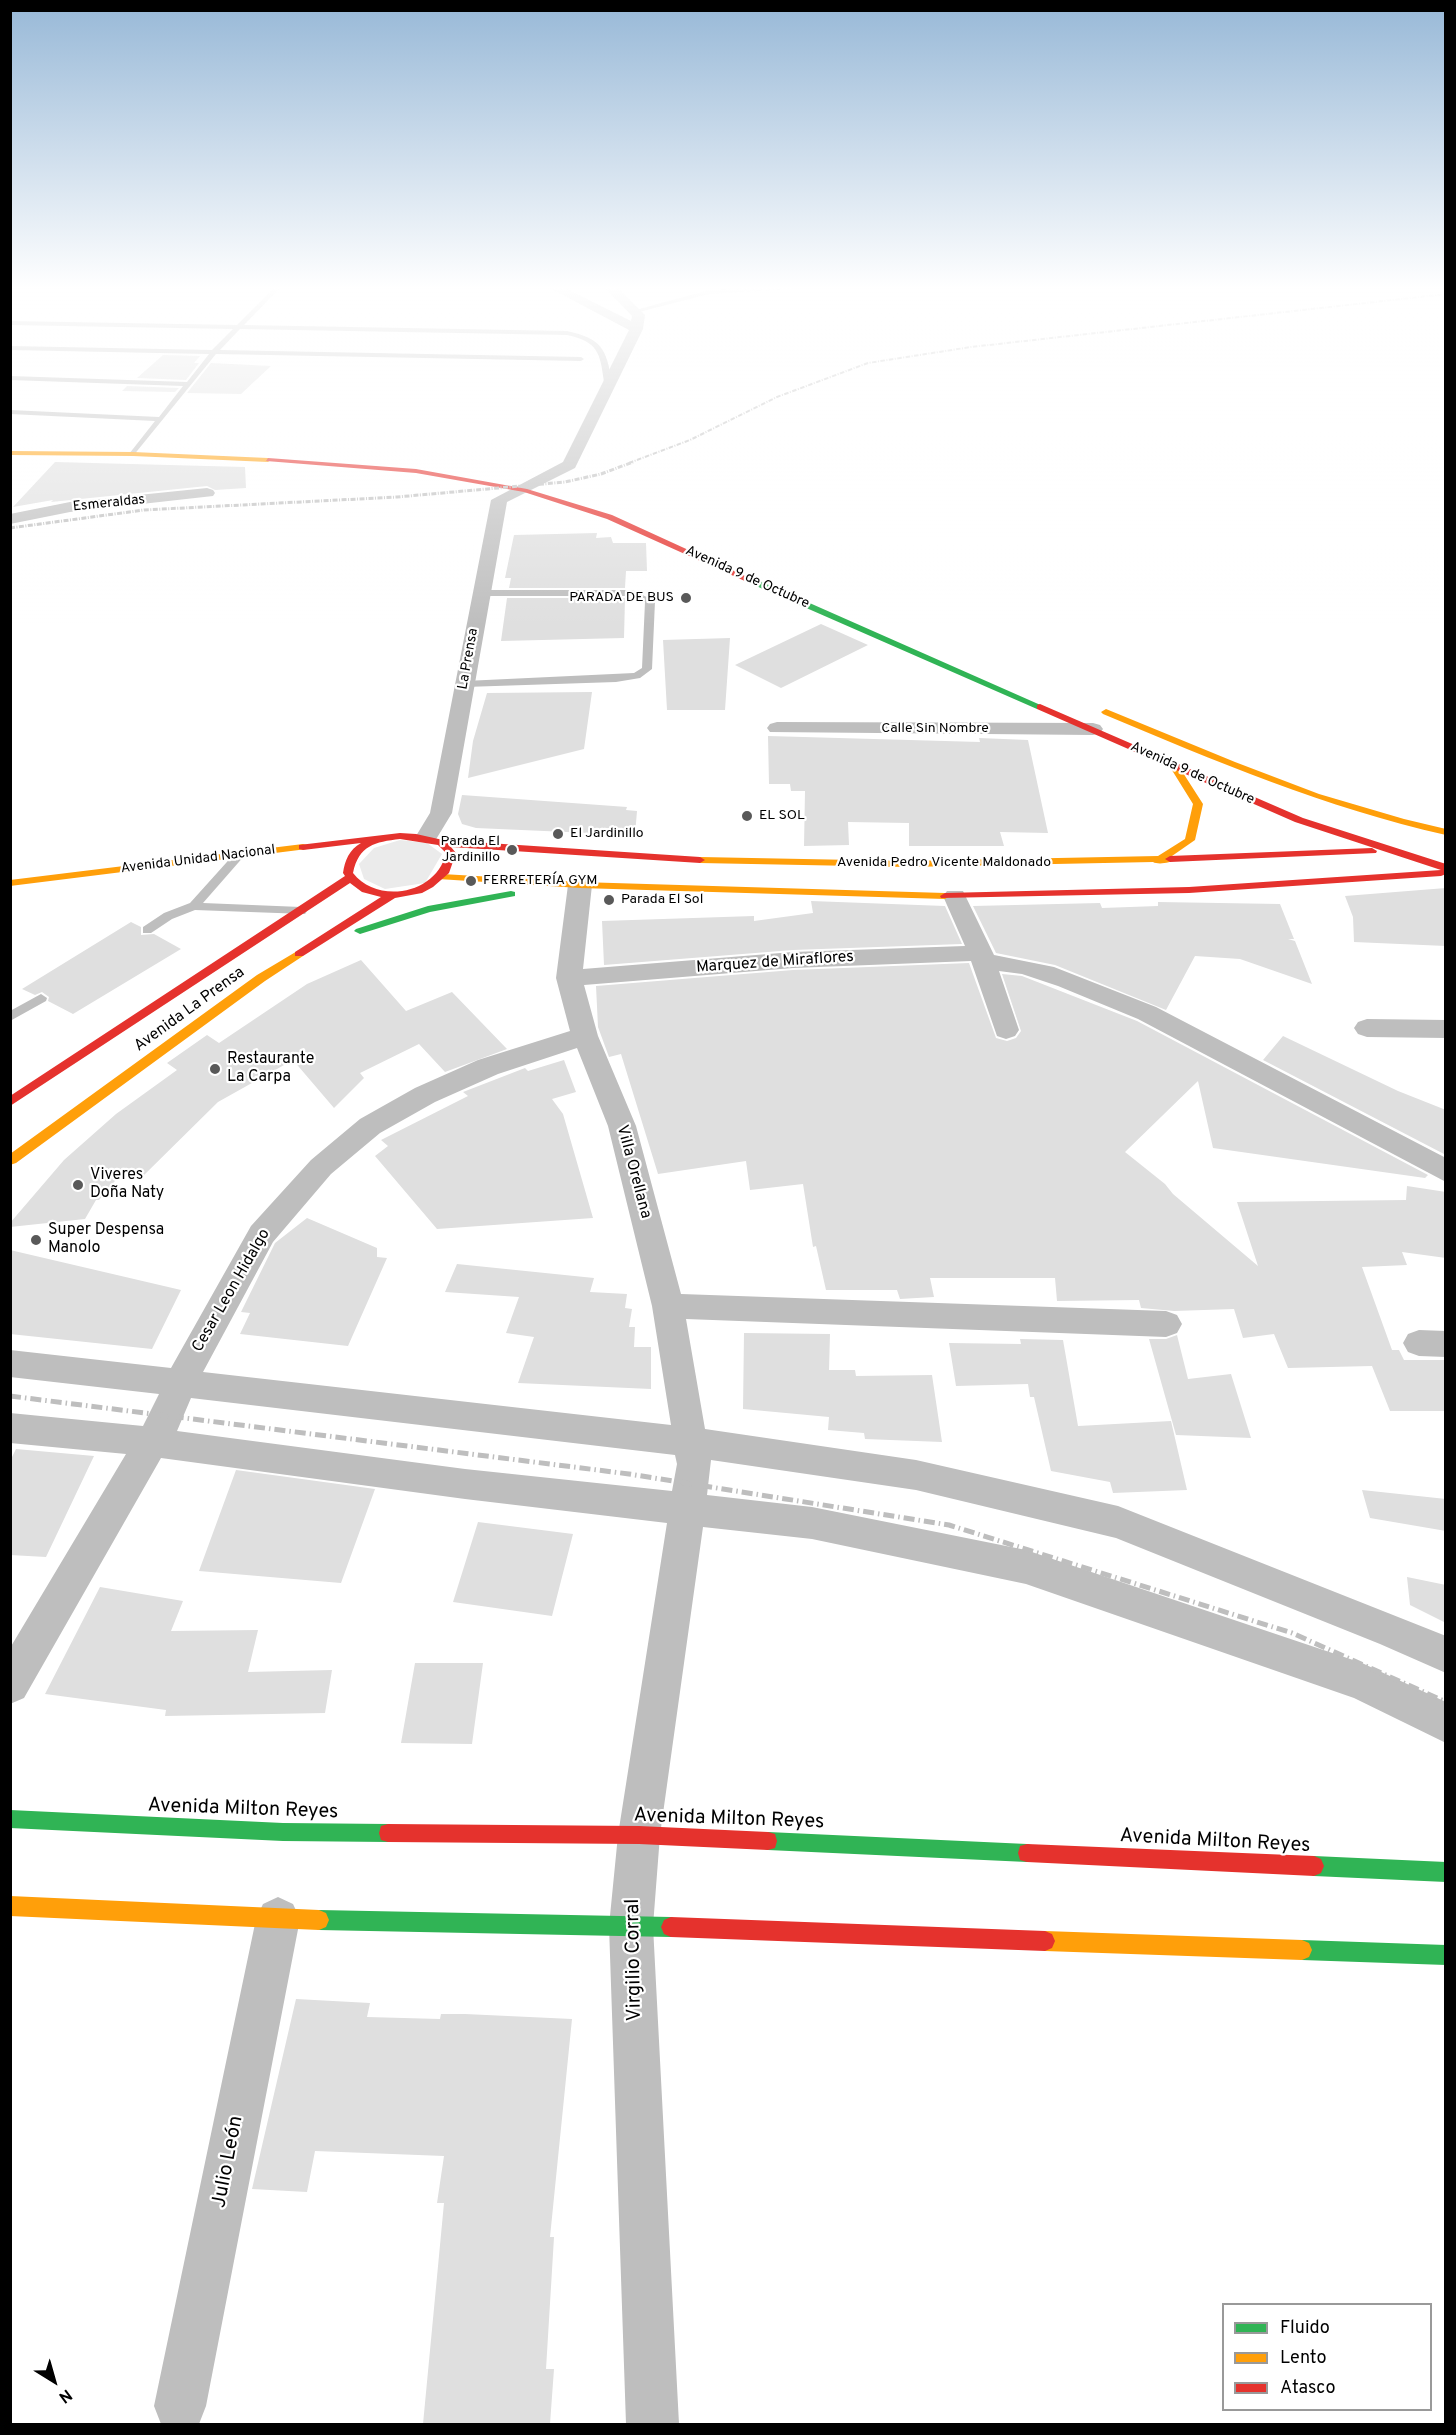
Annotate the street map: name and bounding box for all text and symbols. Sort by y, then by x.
street label: Esmeraldas [72,492,146,516]
street label: Avenida 9 de Octubre [682,543,812,613]
place label: PARADA DE BUS [569,590,674,606]
marker: PARADA DE BUS [679,591,693,605]
street label: La Prensa [455,627,483,691]
street label: Calle Sin Nombre [881,721,989,737]
street label: Avenida 9 de Octubre [1127,739,1257,809]
place label: EL SOL [759,808,805,824]
marker: EL SOL [740,809,754,823]
place label: El Jardinillo [570,826,644,842]
marker: El Jardinillo [551,827,565,841]
place label: Parada El Jardinillo [441,834,500,867]
street label: Avenida Unidad Nacional [120,842,276,878]
marker: Parada El Jardinillo [505,843,519,857]
street label: Avenida Pedro Vicente Maldonado [837,855,1051,871]
place label: FERRETERÍA GYM [483,873,597,889]
marker: FERRETERÍA GYM [464,874,478,888]
place label: Parada El Sol [621,892,703,908]
marker: Parada El Sol [602,893,616,907]
street label: Marquez de Miraflores [696,948,854,978]
street label: Avenida La Prensa [131,964,249,1056]
place label: Restaurante La Carpa [227,1050,314,1088]
marker: Restaurante La Carpa [208,1062,222,1076]
street label: Villa Orellana [611,1123,655,1221]
place label: Viveres Doña Naty [90,1166,164,1204]
marker: Viveres Doña Naty [71,1178,85,1192]
place label: Super Despensa Manolo [48,1221,164,1259]
street label: Cesar Leon Hidalgo [189,1226,275,1356]
marker: Super Despensa Manolo [29,1233,43,1247]
street label: Avenida Milton Reyes [147,1795,339,1825]
street label: Avenida Milton Reyes [633,1805,825,1835]
street label: Avenida Milton Reyes [1119,1825,1311,1859]
street label: Virgilio Corral [622,1898,648,2022]
street label: Julio León [208,2114,250,2210]
legend [1222,2303,1432,2411]
text: Fluido [1280,2317,1330,2340]
text: Lento [1280,2347,1326,2370]
north arrow [24,2351,84,2411]
text: Atasco [1280,2377,1336,2400]
text: N [54,2384,75,2407]

